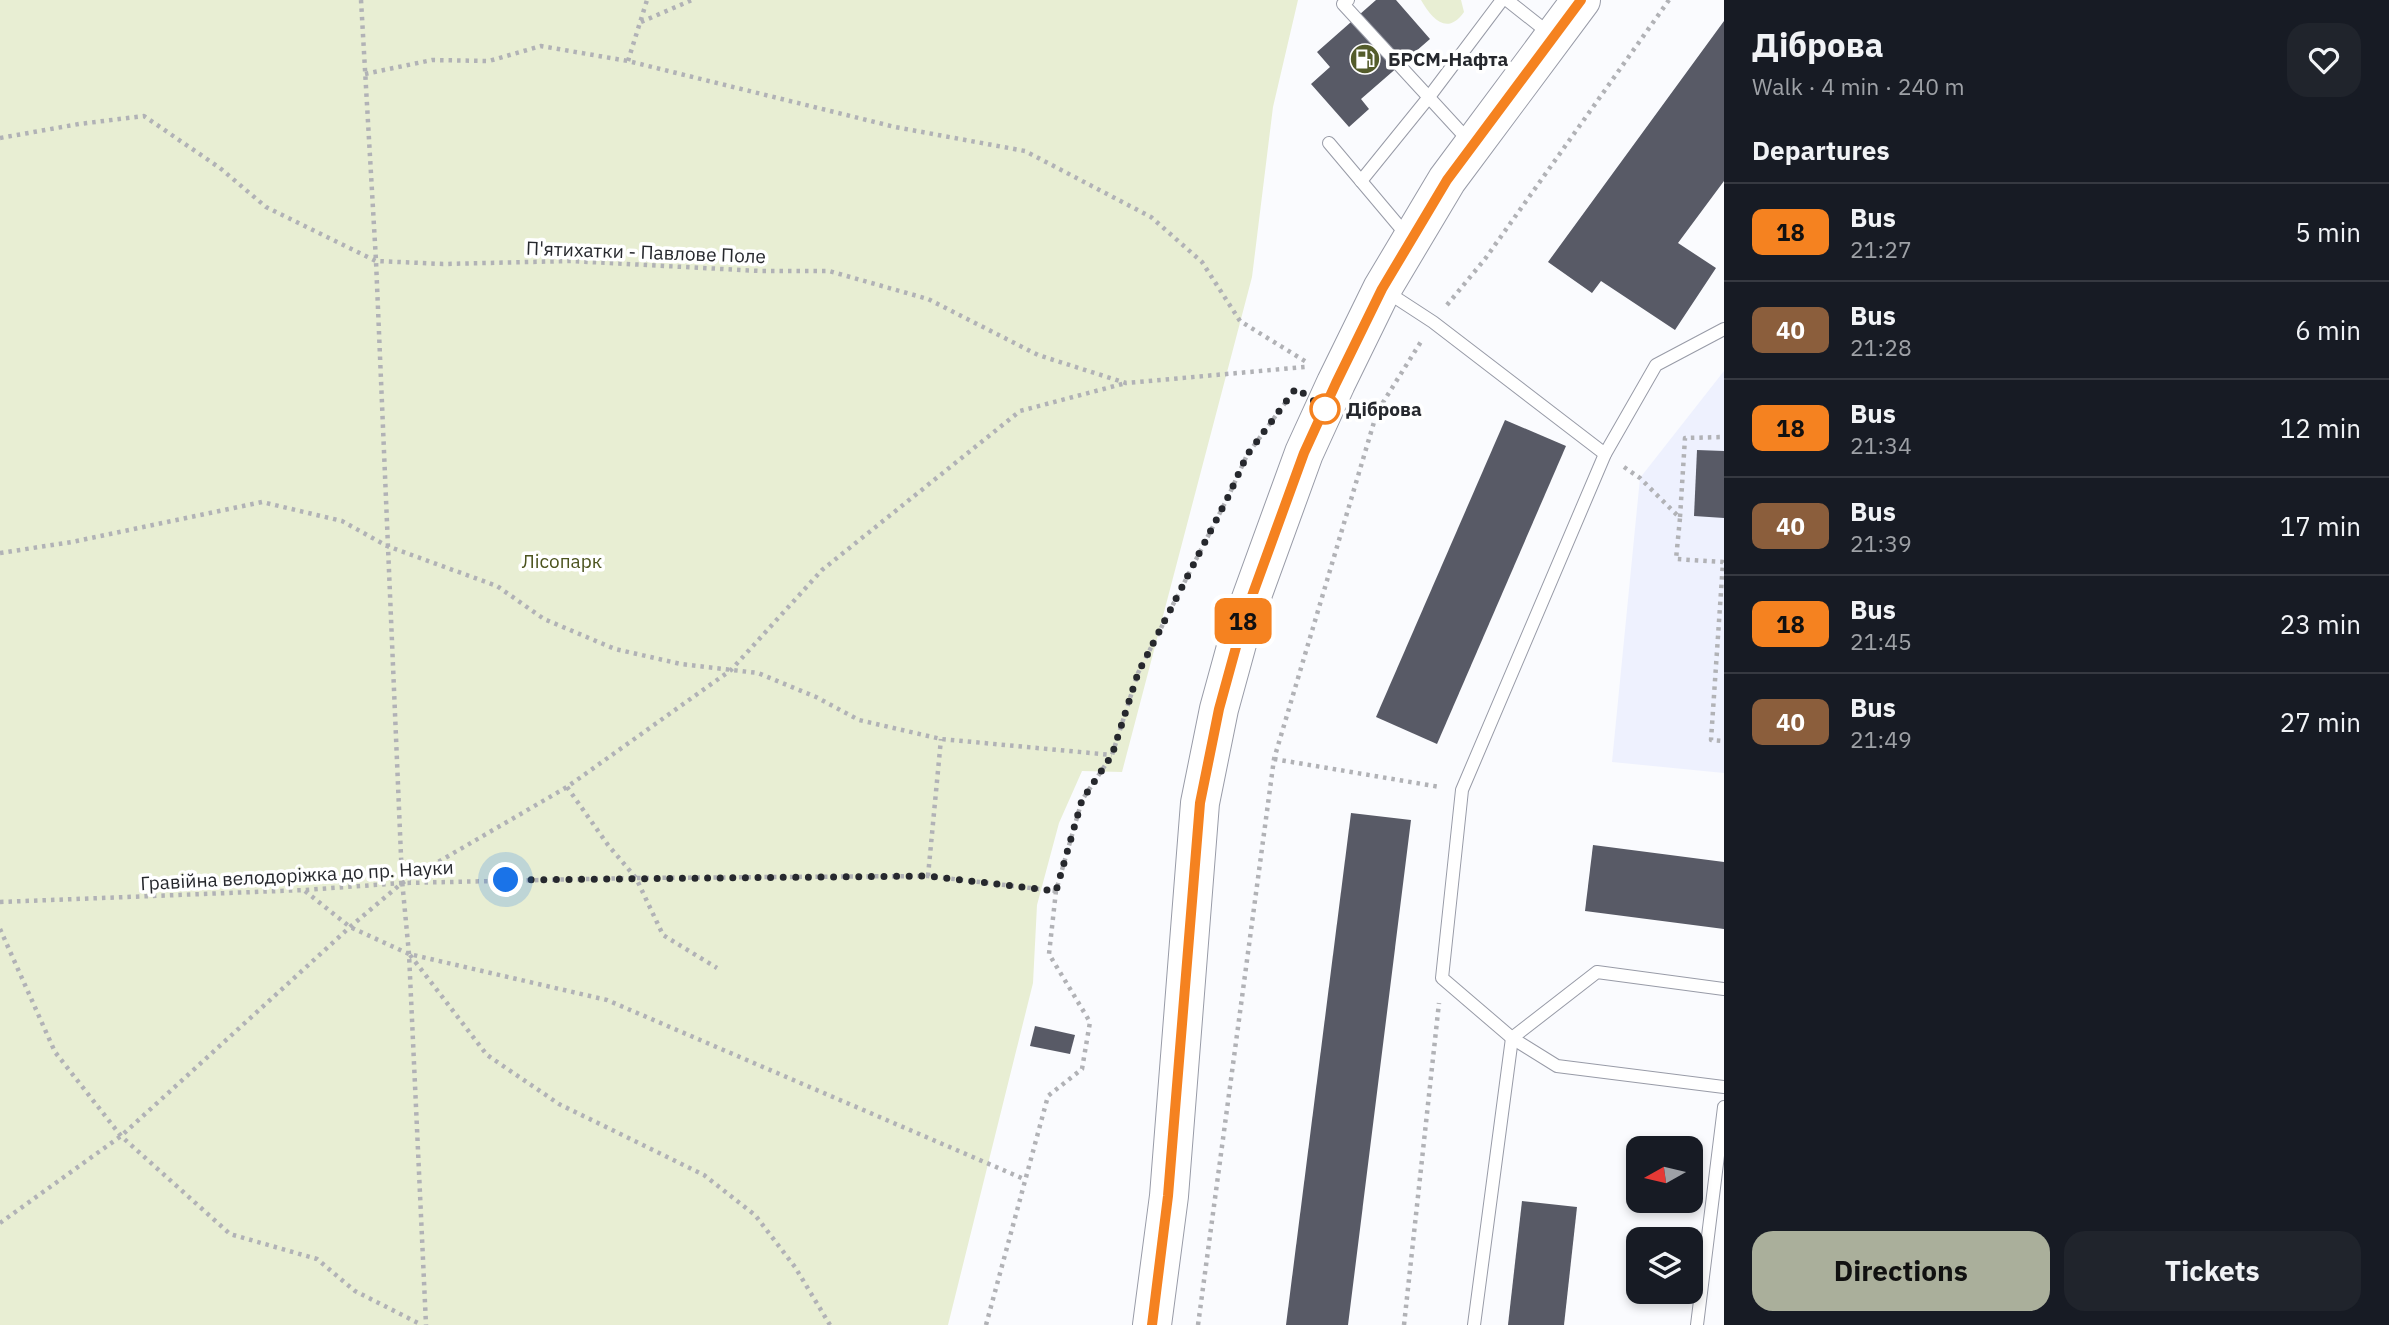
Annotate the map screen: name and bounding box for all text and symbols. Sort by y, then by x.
text: Діброва [1752,23,1884,66]
button: heart [2287,23,2361,97]
fuel station icon: БРСМ-Нафта [1348,42,1382,76]
place label: БРСМ-Нафта [1388,47,1509,71]
text: Walk · 4 min · 240 m [1752,71,1965,101]
text: Departures [1752,133,1890,167]
text: Bus [1850,200,1896,234]
text: 5 min [2295,215,2361,249]
text: 18 [1776,216,1805,248]
text: 21:27 [1850,234,1912,264]
street label: П'ятихатки - Павлове Поле [526,236,766,268]
text: Bus [1850,298,1896,332]
text: 6 min [2295,313,2361,347]
text: 40 [1776,314,1805,346]
text: 21:28 [1850,332,1912,362]
marker: Діброва [1310,394,1340,424]
text: Bus [1850,396,1896,430]
place label: Діброва [1346,397,1422,421]
text: 12 min [2280,411,2361,445]
text: 18 [1776,412,1805,444]
text: 21:34 [1850,430,1912,460]
text: Bus [1850,494,1896,528]
text: 17 min [2280,509,2361,543]
text: 40 [1776,510,1805,542]
text: 21:39 [1850,528,1912,558]
park label: Лісопарк [522,549,602,573]
text: Bus [1850,592,1896,626]
line badge: 18 [1212,598,1274,644]
text: 18 [1229,605,1257,637]
text: 23 min [2280,607,2361,641]
text: 18 [1776,608,1805,640]
text: 21:45 [1850,626,1912,656]
text: Bus [1850,690,1896,724]
text: 27 min [2280,705,2361,739]
text: 40 [1776,706,1805,738]
text: 21:49 [1850,724,1912,754]
street label: Гравійна велодоріжка до пр. Науки [140,855,454,895]
your location [488,862,523,897]
north arrow [1626,1136,1703,1213]
map controls [1626,1136,1703,1304]
button: layers [1626,1227,1703,1304]
button: Directions [1752,1231,2050,1311]
button: Tickets [2064,1231,2361,1311]

